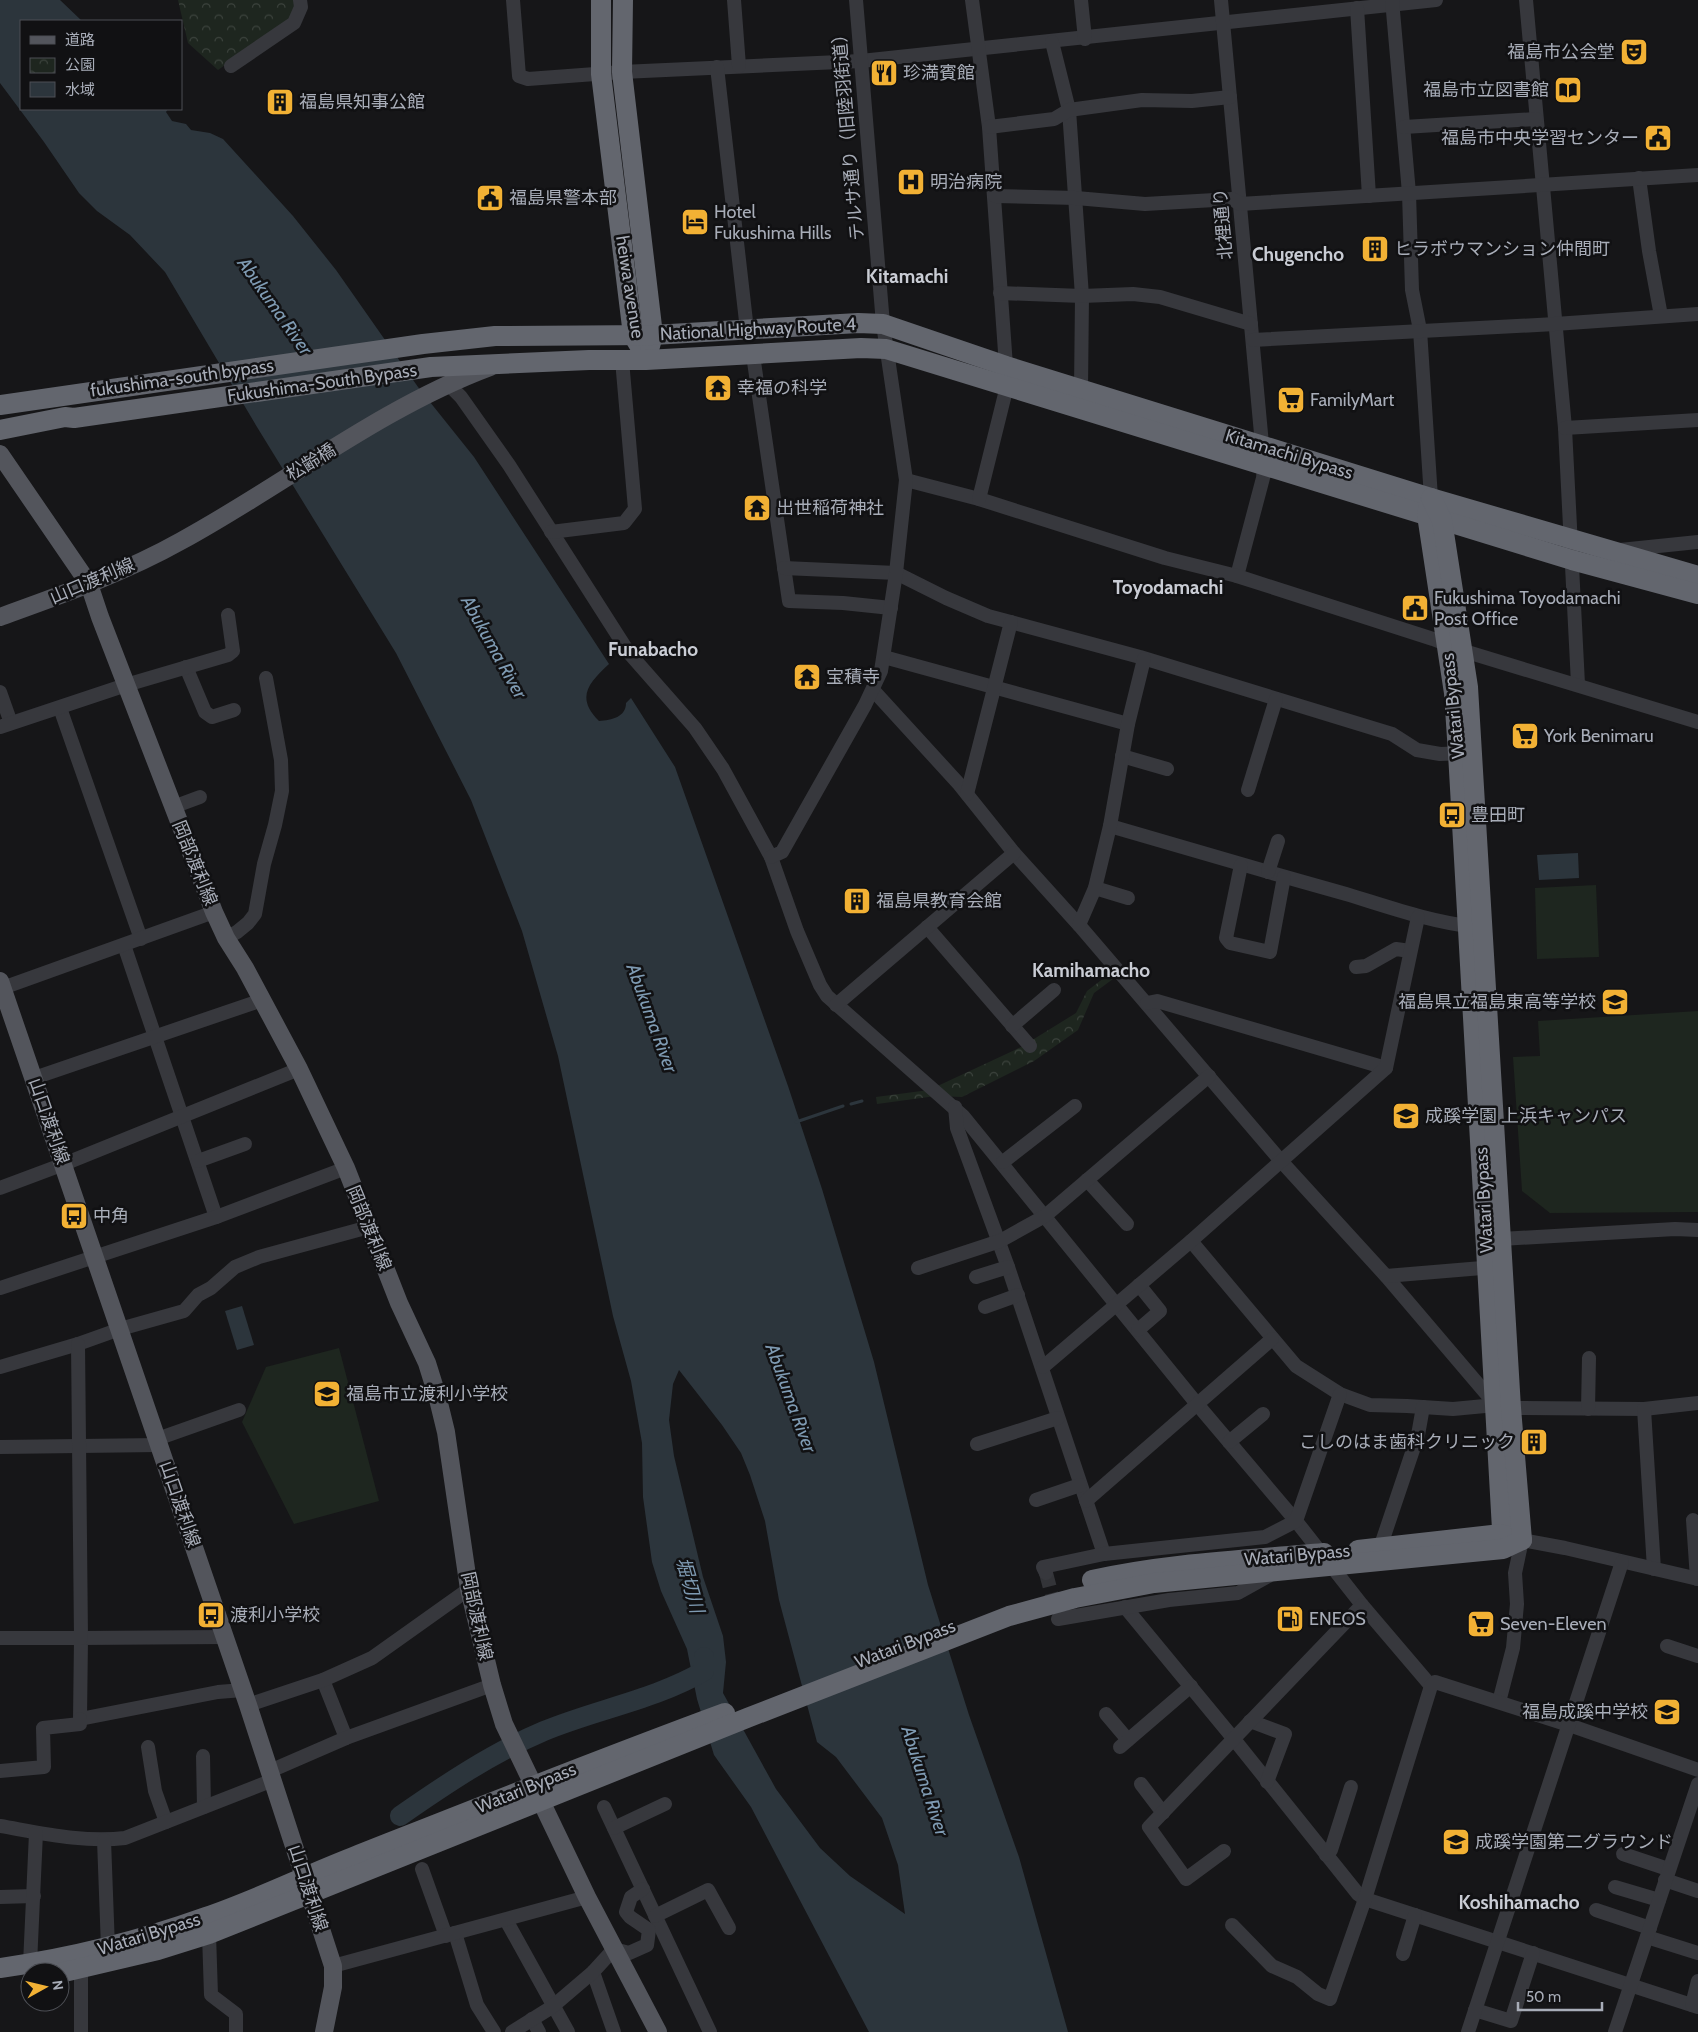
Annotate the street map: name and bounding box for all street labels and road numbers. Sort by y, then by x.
street label: テルサ通り（旧陸羽街道） [828,24,868,242]
street label: 北裡通り [1209,187,1237,261]
street label: heiwa avenue [611,234,649,340]
street label: National Highway Route 4 [659,313,857,345]
street label: fukushima-south bypass [89,354,275,402]
street label: Fukushima-South Bypass [226,359,418,407]
street label: Kitamachi Bypass [1222,424,1356,484]
street label: 松齢橋 [282,439,340,485]
street label: 山口渡利線 [46,553,138,609]
street label: Watari Bypass [1437,652,1469,760]
street label: 岡部渡利線 [168,817,222,909]
street label: 山口渡利線 [24,1075,74,1167]
street label: Watari Bypass [1470,1146,1498,1254]
street label: 岡部渡利線 [342,1182,396,1274]
street label: 山口渡利線 [155,1458,205,1550]
street label: Watari Bypass [1243,1539,1351,1571]
street label: 岡部渡利線 [457,1570,497,1662]
street label: Watari Bypass [852,1615,958,1673]
street label: Watari Bypass [473,1758,579,1818]
street label: 山口渡利線 [284,1842,332,1934]
street label: Watari Bypass [95,1908,203,1960]

